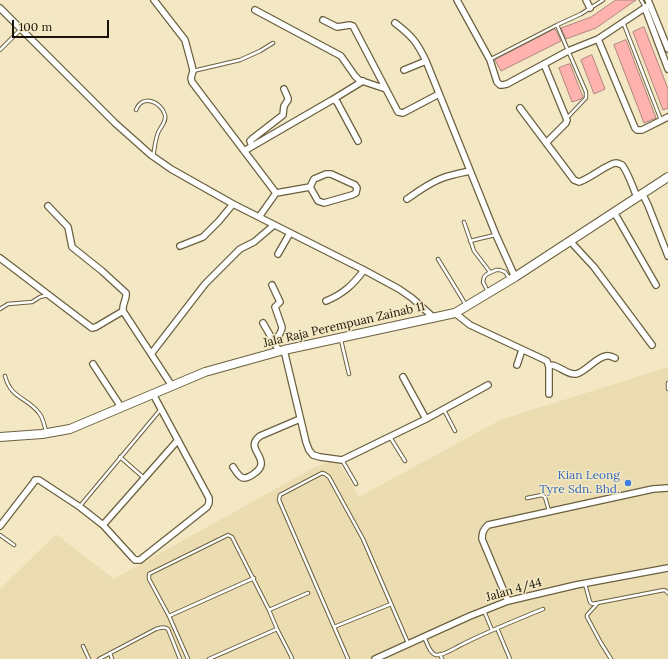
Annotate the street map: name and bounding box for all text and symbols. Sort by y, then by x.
scale bar [14,12,111,38]
text: 100 m [19,19,52,34]
street label: Jala Raja Perempuan Zainab 11 [262,299,426,351]
place label: Kian Leong Tyre Sdn. Bhd. [539,469,620,497]
marker: Kian Leong Tyre Sdn. Bhd. [623,478,633,488]
street label: Jalan 4/44 [484,575,544,605]

